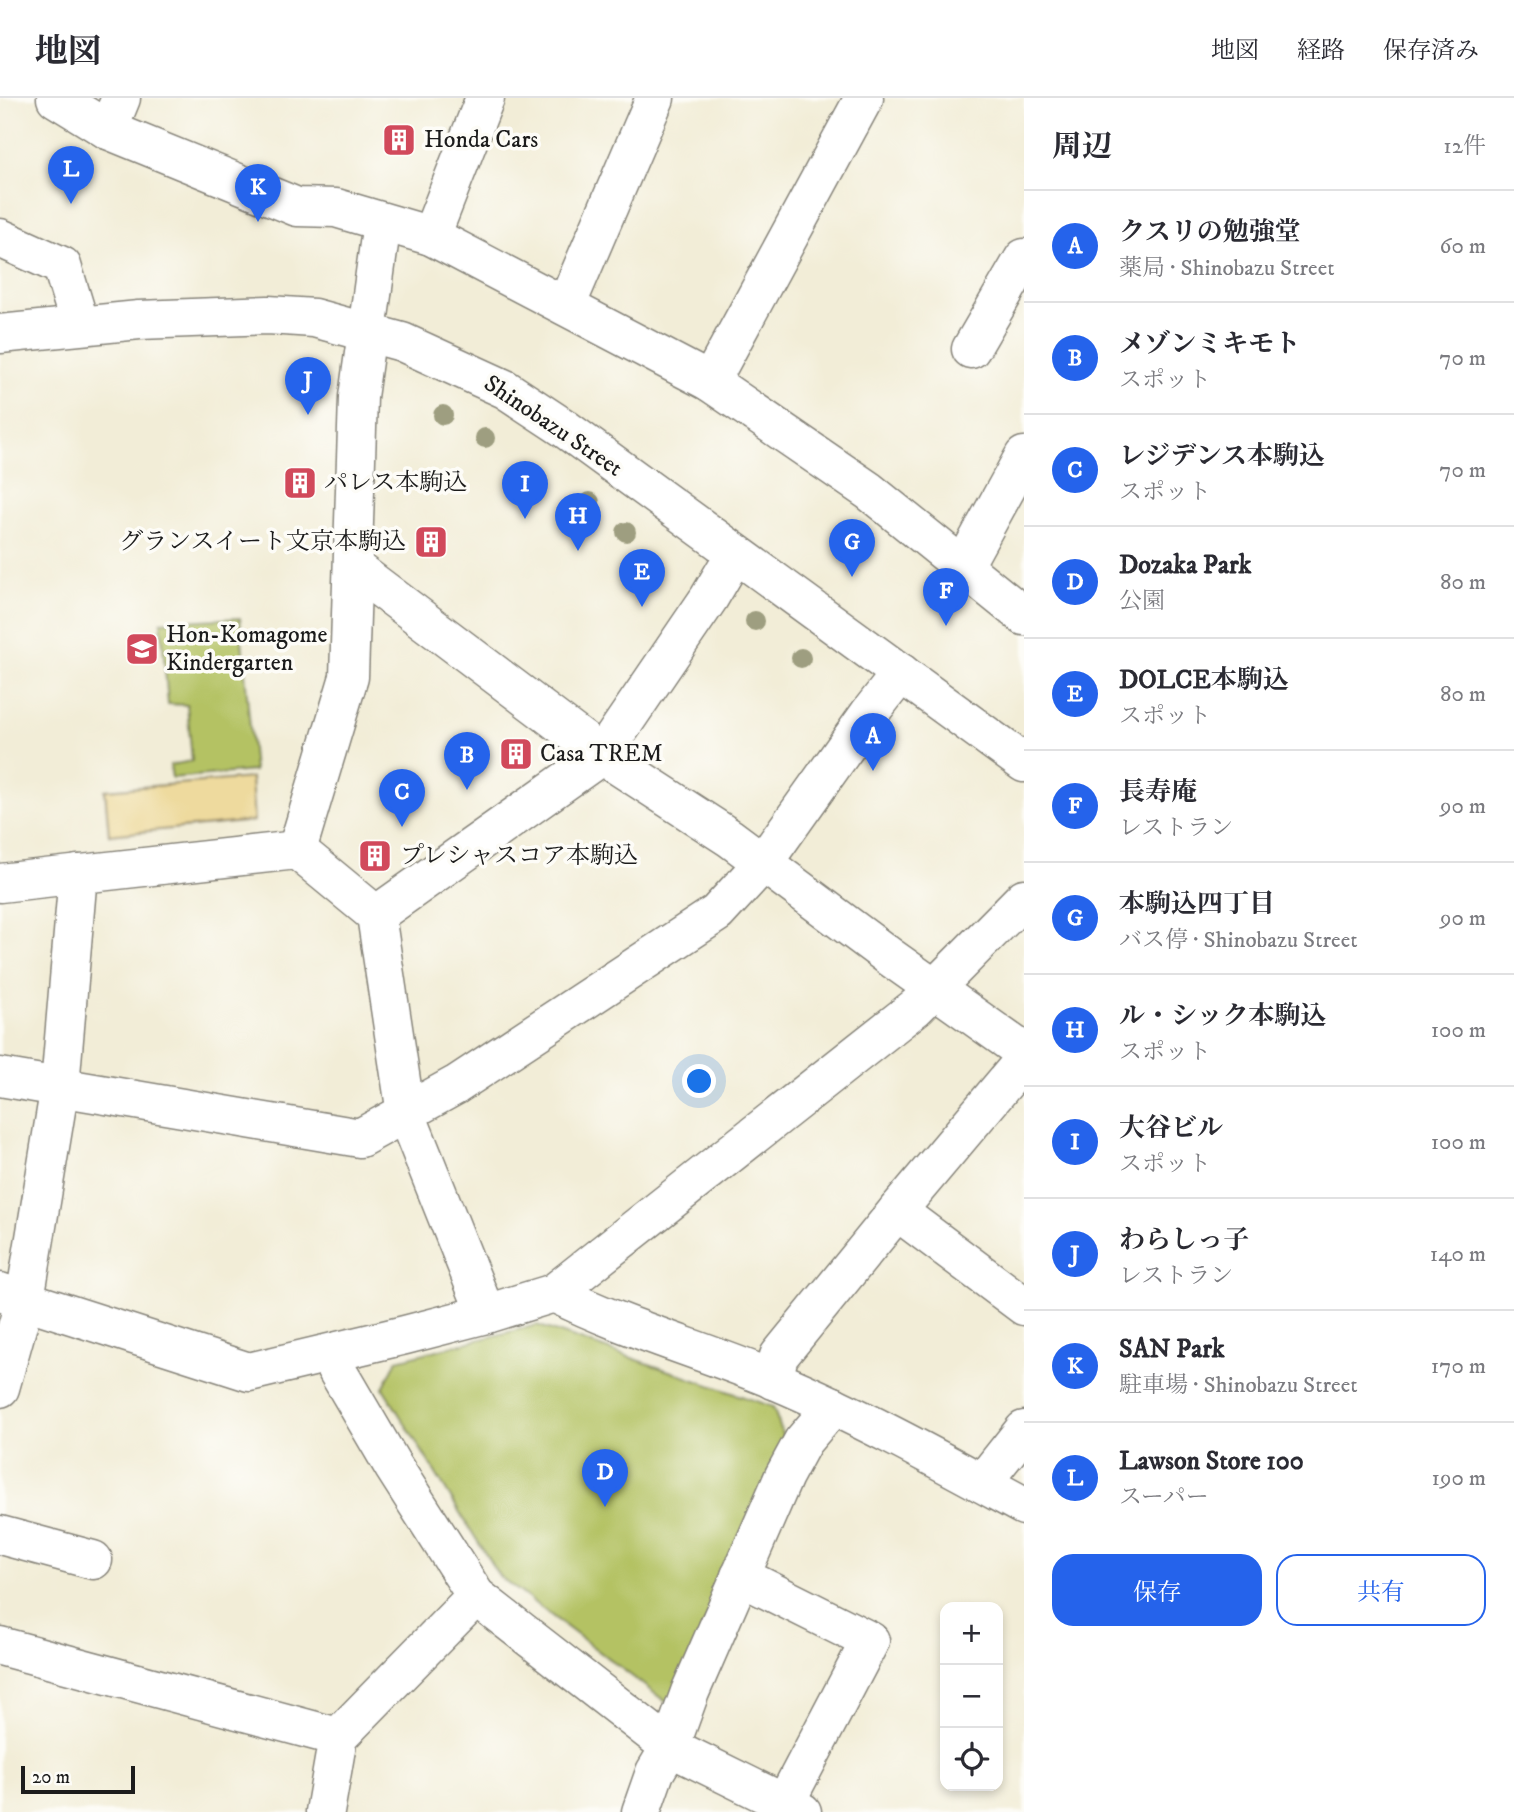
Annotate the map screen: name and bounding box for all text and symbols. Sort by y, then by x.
text: 地図 [35,32,101,73]
text: 地図 [1211,36,1259,66]
text: 経路 [1297,36,1345,66]
text: 保存済み [1383,36,1479,66]
building icon: Honda Cars [380,121,418,159]
place label: Honda Cars [424,125,538,155]
text: 周辺 [1052,129,1112,166]
text: 12件 [1443,132,1486,161]
pin: L [48,146,94,204]
pin: K [235,164,281,222]
text: クスリの勉強堂 [1119,216,1301,249]
text: A [1068,232,1082,261]
text: 60 m [1439,232,1486,261]
text: 薬局 · Shinobazu Street [1119,254,1335,283]
text: メゾンミキモト [1119,328,1300,361]
text: B [1068,344,1082,373]
text: 70 m [1439,344,1486,373]
pin: J [285,357,331,415]
text: スポット [1119,366,1211,395]
street label: Shinobazu Street [478,369,628,484]
text: レジデンス本駒込 [1119,440,1325,473]
text: C [1067,456,1083,485]
text: 70 m [1439,456,1486,485]
pin: I [502,461,548,519]
building icon: パレス本駒込 [281,464,319,502]
place label: パレス本駒込 [324,468,467,498]
text: スポット [1119,478,1211,507]
pin: H [555,493,601,551]
pin: G [829,519,875,577]
building icon: グランスイート文京本駒込 [412,523,450,561]
place label: グランスイート文京本駒込 [119,527,406,557]
pin: E [619,549,665,607]
text: Dozaka Park [1119,549,1251,582]
pin: F [923,568,969,626]
text: D [1066,568,1084,597]
text: 80 m [1440,568,1486,597]
text: 公園 [1119,587,1165,616]
place label: Hon-Komagome Kindergarten [166,620,328,678]
school or university icon: Hon-Komagome Kindergarten [123,630,161,668]
text: DOLCE本駒込 [1119,664,1289,697]
text: E [1067,680,1083,709]
text: 80 m [1440,680,1486,709]
text: スポット [1119,702,1211,731]
pin: A [850,713,896,771]
pin: B [444,732,490,790]
building icon: Casa TREM [497,735,535,773]
place label: Casa TREM [540,739,663,769]
pin: C [379,769,425,827]
text: 長寿庵 [1119,776,1197,809]
text: F [1068,792,1082,821]
text: 90 m [1440,792,1486,821]
text: レストラン [1119,814,1233,843]
building icon: プレシャスコア本駒込 [356,837,394,875]
place label: プレシャスコア本駒込 [400,841,638,871]
text: 本駒込四丁目 [1119,888,1275,921]
text: G [1067,904,1083,933]
text: 90 m [1440,904,1486,933]
text: バス停 · Shinobazu Street [1119,926,1358,955]
text: ル・シック本駒込 [1119,1000,1326,1033]
text: H [1065,1016,1085,1045]
text: 100 m [1431,1016,1486,1045]
text: スポット [1119,1038,1211,1067]
your location [682,1064,716,1098]
text: 大谷ビル [1119,1112,1223,1145]
text: I [1070,1128,1080,1157]
text: 100 m [1431,1128,1486,1157]
text: スポット [1119,1150,1211,1179]
text: わらしっ子 [1119,1224,1249,1257]
text: J [1070,1240,1080,1269]
text: 140 m [1430,1240,1486,1269]
text: レストラン [1119,1262,1233,1291]
text: SAN Park [1119,1333,1225,1366]
text: K [1067,1352,1083,1381]
text: 170 m [1431,1352,1486,1381]
text: 駐車場 · Shinobazu Street [1119,1371,1358,1400]
text: Lawson Store 100 [1119,1445,1304,1478]
pin: D [582,1449,628,1507]
text: L [1067,1464,1083,1493]
text: 190 m [1432,1464,1486,1493]
text: スーパー [1119,1483,1209,1512]
button: 保存 [1052,1554,1262,1626]
button: 共有 [1276,1554,1486,1626]
map controls [940,1602,1003,1791]
button: + [940,1602,1003,1665]
button: − [940,1665,1003,1728]
button: locate [940,1728,1003,1791]
scale bar [21,1763,135,1795]
text: 20 m [32,1766,70,1789]

